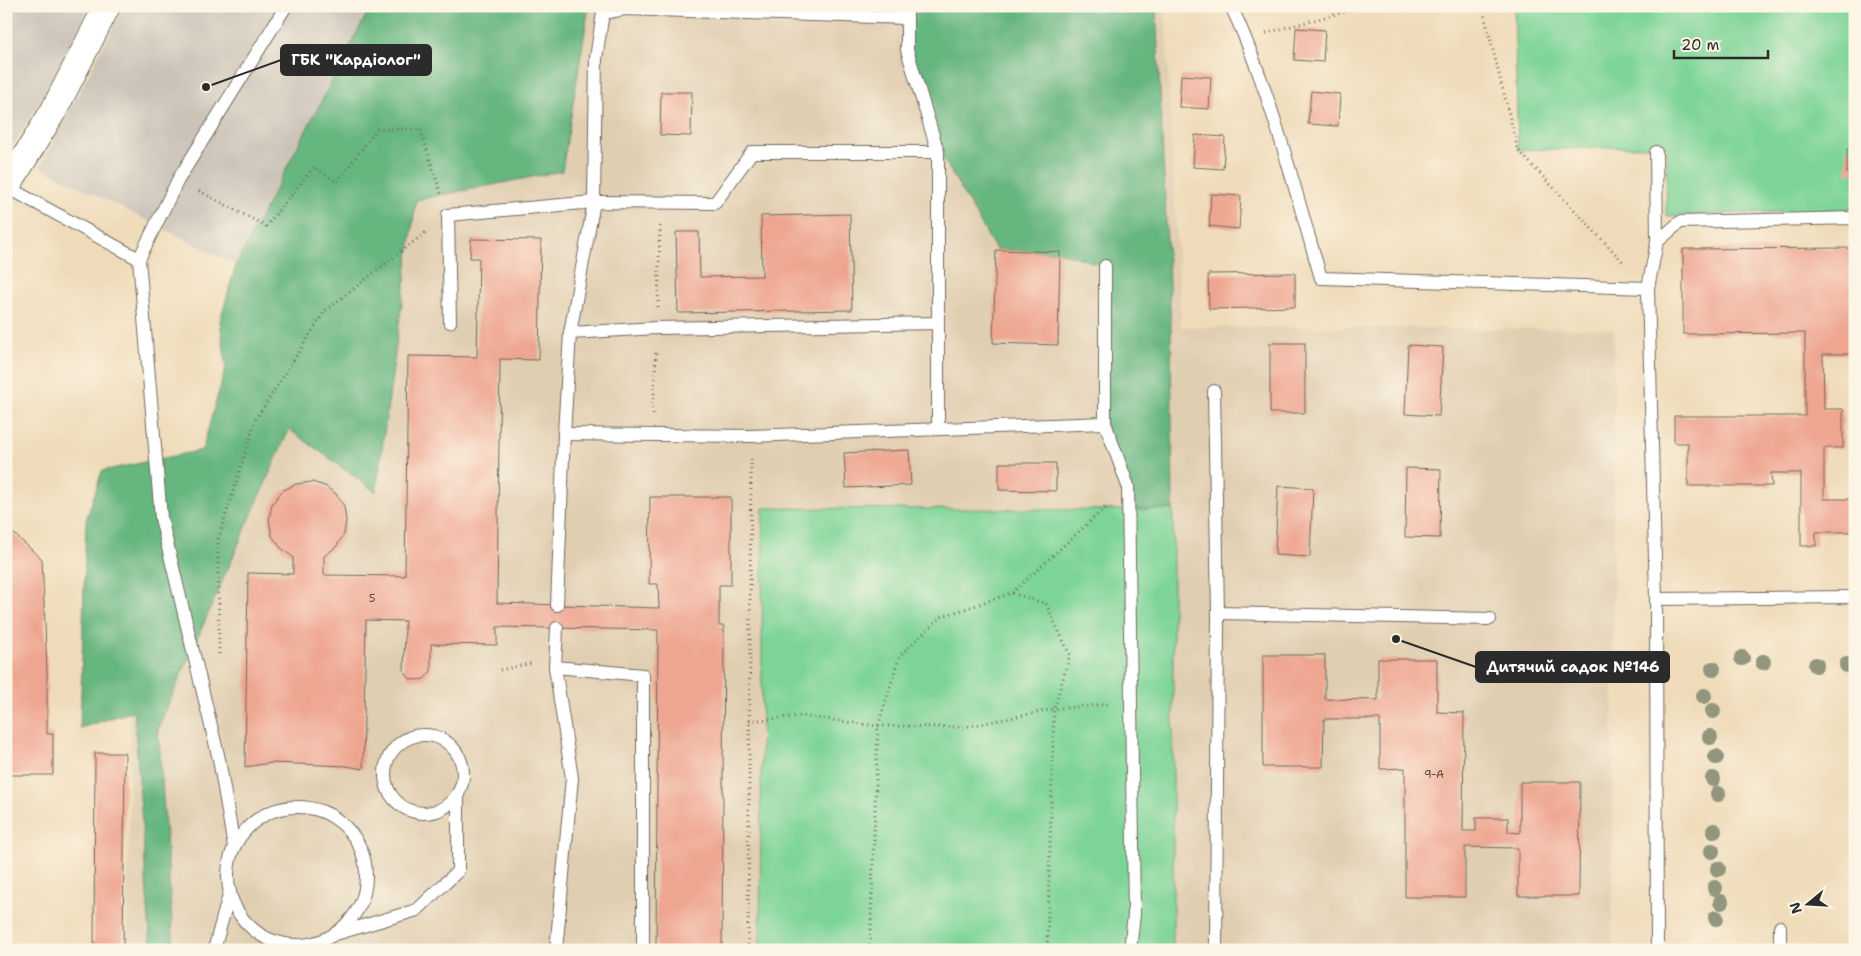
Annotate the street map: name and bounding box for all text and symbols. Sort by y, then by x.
scale bar [1674,28,1767,60]
text: 20 m [1681,35,1720,55]
callout: ГБК "Кардіолог" [281,45,431,75]
text: ГБК "Кардіолог" [291,50,421,70]
house number: 5 [369,591,376,606]
callout: Дитячий садок №146 [1476,652,1669,682]
text: Дитячий садок №146 [1486,657,1660,677]
house number: 9-А [1424,767,1444,782]
north arrow [1784,878,1834,928]
text: N [1785,900,1806,916]

